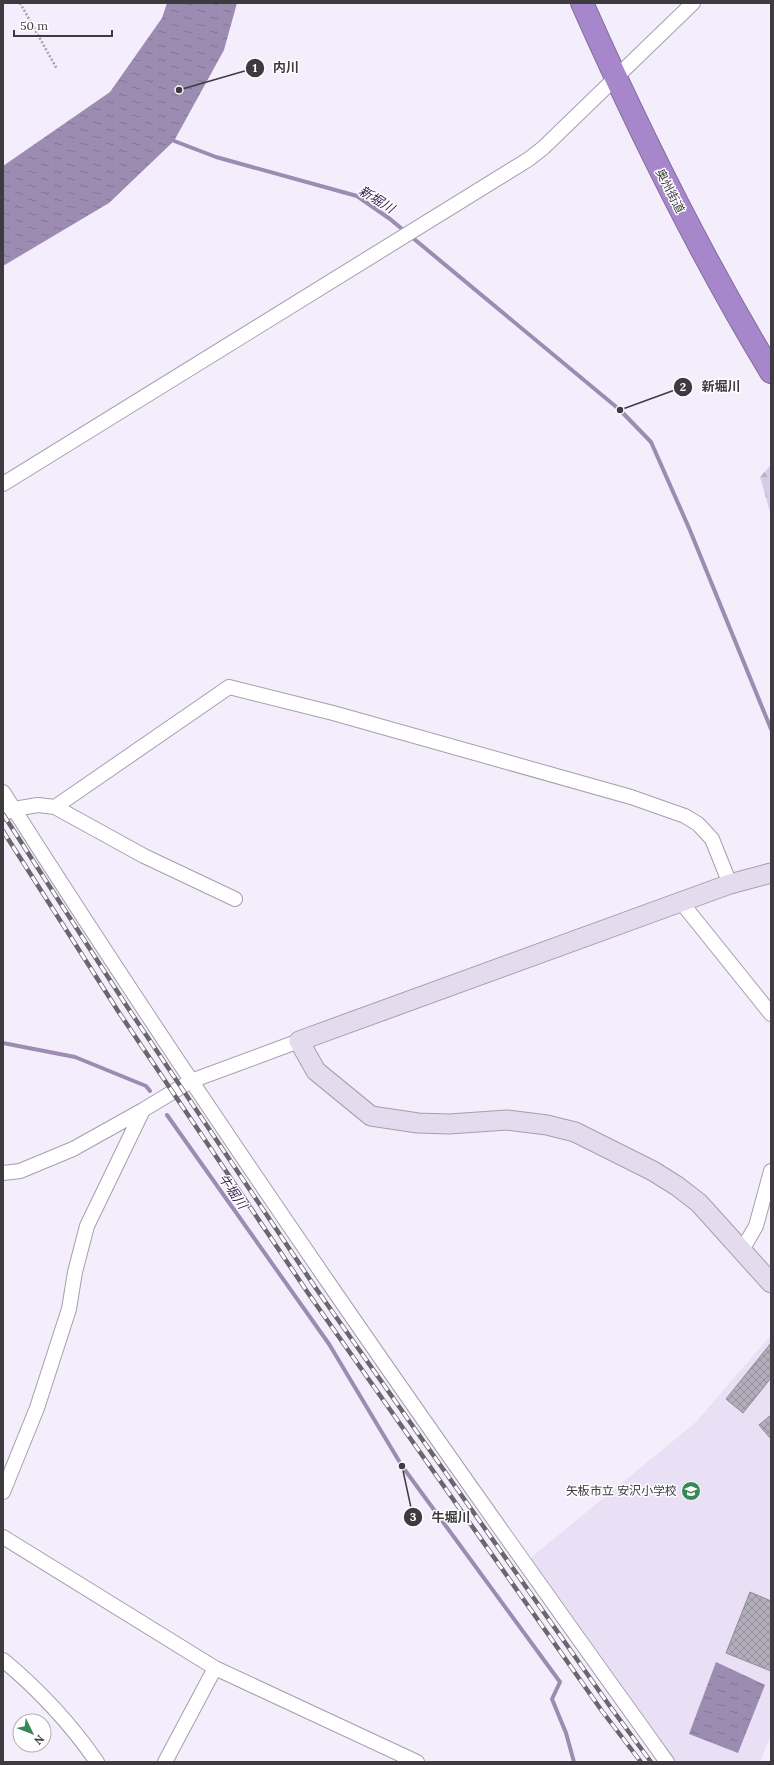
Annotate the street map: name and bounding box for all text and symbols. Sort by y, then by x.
scale bar [14,12,112,38]
text: 50 m [20,18,48,33]
callout: 内川 [245,55,307,80]
text: 内川 [273,59,299,76]
text: 1 [253,60,258,75]
street label: 奥州街道 [653,166,688,216]
water label: 新堀川 [356,182,399,218]
callout: 新堀川 [673,374,748,399]
text: 新堀川 [701,378,741,395]
text: 2 [680,379,686,394]
water label: 牛堀川 [214,1170,252,1214]
school or university icon: 矢板市立 安沢小学校 [680,1480,702,1502]
place label: 矢板市立 安沢小学校 [566,1483,677,1498]
callout: 牛堀川 [403,1505,478,1530]
text: 3 [410,1509,417,1524]
text: 牛堀川 [431,1509,471,1526]
north arrow [12,1713,52,1753]
text: N [31,1732,47,1748]

